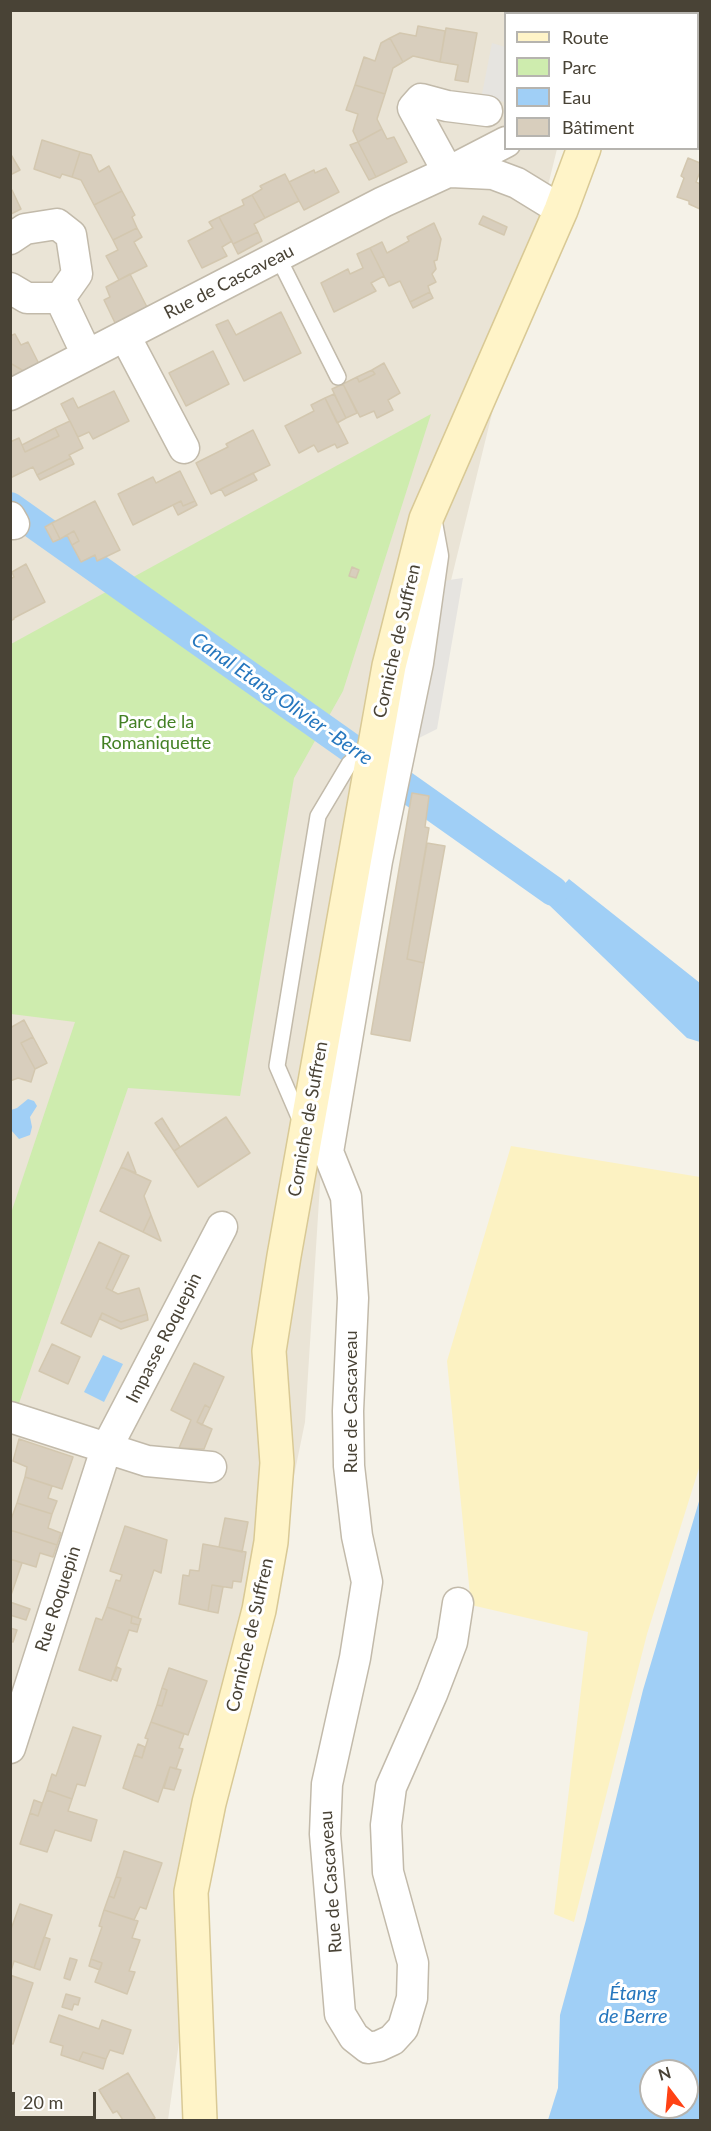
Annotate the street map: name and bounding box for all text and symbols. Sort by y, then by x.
legend [504,12,699,150]
text: Route [562,26,609,48]
text: Parc [562,56,596,78]
text: Eau [562,86,591,108]
text: Bâtiment [562,116,634,138]
street label: Rue de Cascaveau [160,240,298,324]
street label: Corniche de Suffren [369,562,425,720]
water label: Canal Etang Olivier -Berre [187,627,377,771]
park label: Parc de la Romaniquette [101,711,211,754]
street label: Corniche de Suffren [284,1040,332,1198]
street label: Impasse Roquepin [122,1269,206,1407]
street label: Rue de Cascaveau [340,1331,362,1473]
street label: Rue Roquepin [31,1543,85,1655]
street label: Corniche de Suffren [222,1556,278,1714]
street label: Rue de Cascaveau [315,1810,347,1954]
water label: Étang de Berre [598,1982,668,2029]
north arrow [639,2059,699,2119]
text: N [656,2062,673,2084]
scale bar [15,2080,99,2118]
text: 20 m [23,2091,63,2113]

